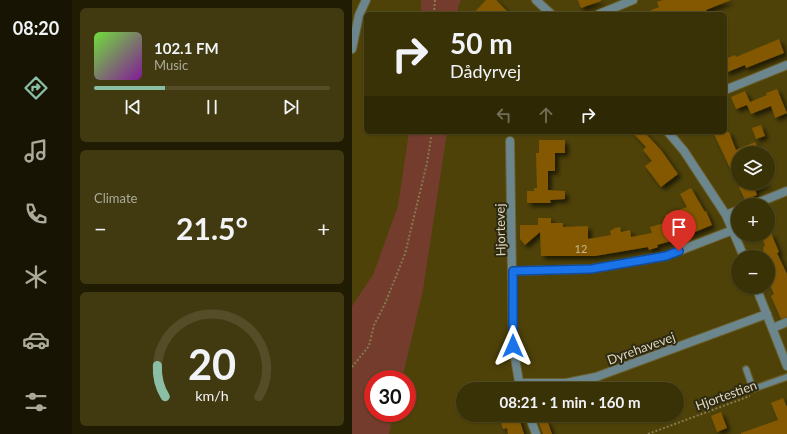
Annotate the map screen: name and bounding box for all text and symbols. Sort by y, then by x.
text: 08:20 [13,17,59,39]
text: 50 m [450,26,513,60]
icon: right [384,28,436,80]
text: 102.1 FM [154,39,219,57]
text: Music [154,57,188,73]
text: Dådyrvej [450,60,521,82]
icon: directions [22,74,50,102]
icon: previous [122,96,144,118]
icon: pause [201,96,223,118]
icon: next [280,96,302,118]
icon: left [493,104,515,126]
icon: ahead [535,104,557,126]
icon: right [577,104,599,126]
icon: music [22,137,50,165]
map controls [731,146,775,294]
button: layers [731,146,775,190]
text: Climate [94,190,137,206]
button: + [731,198,775,242]
icon: phone [22,200,50,228]
street label: Hjortevej [492,203,508,257]
text: 21.5° [176,210,248,246]
pin [662,210,696,251]
text: − [94,215,107,242]
text: + [317,215,330,242]
icon: arrive [668,216,690,238]
house number: 12 [575,242,587,255]
button: − [731,250,775,294]
icon: climate [22,263,50,291]
position arrow [492,325,534,367]
icon: car [22,326,50,354]
street label: Dyrehavevej [605,328,677,368]
text: 20 [188,339,236,389]
speed limit sign: 30 [364,370,416,422]
street label: Hjortestien [693,376,759,414]
text: km/h [195,387,229,404]
icon: filters [22,388,50,416]
text: 08:21 · 1 min · 160 m [500,393,640,411]

